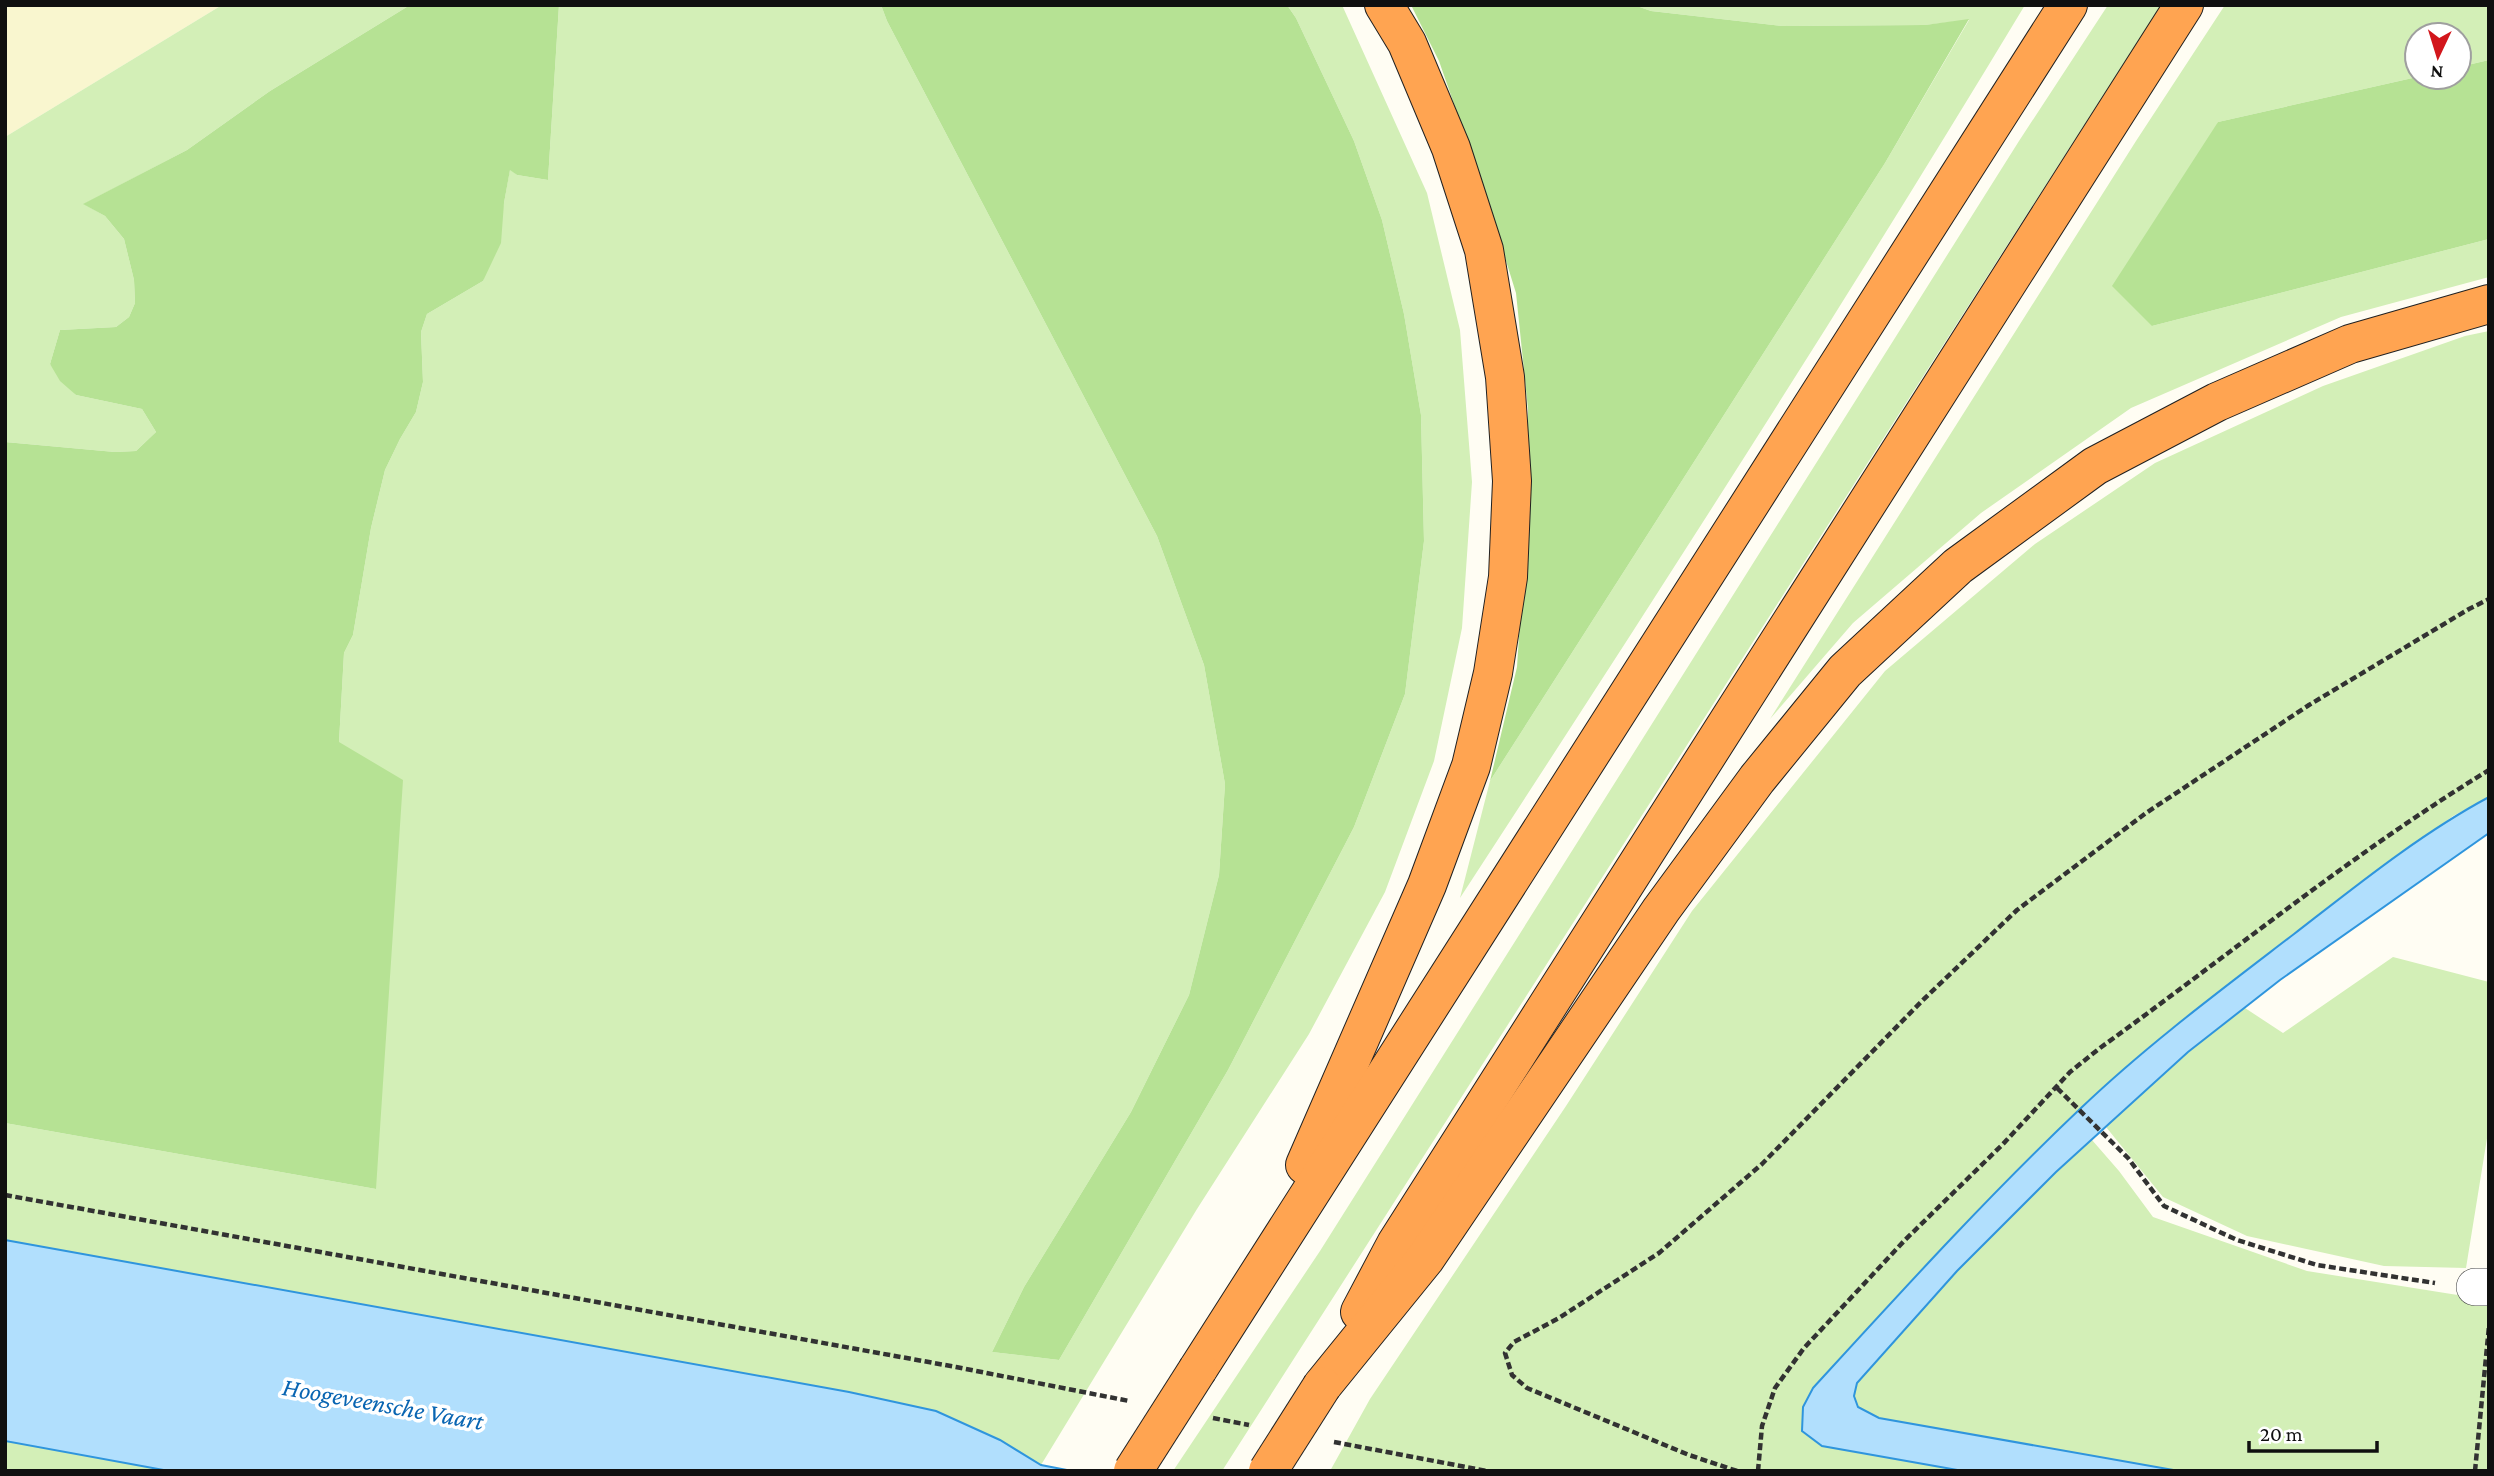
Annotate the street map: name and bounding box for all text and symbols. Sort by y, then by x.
north arrow [2403,21,2473,91]
text: N [2430,62,2444,83]
water label: Hoogeveensche Vaart [280,1372,486,1436]
scale bar [2249,1410,2377,1454]
text: 20 m [2260,1422,2303,1446]

